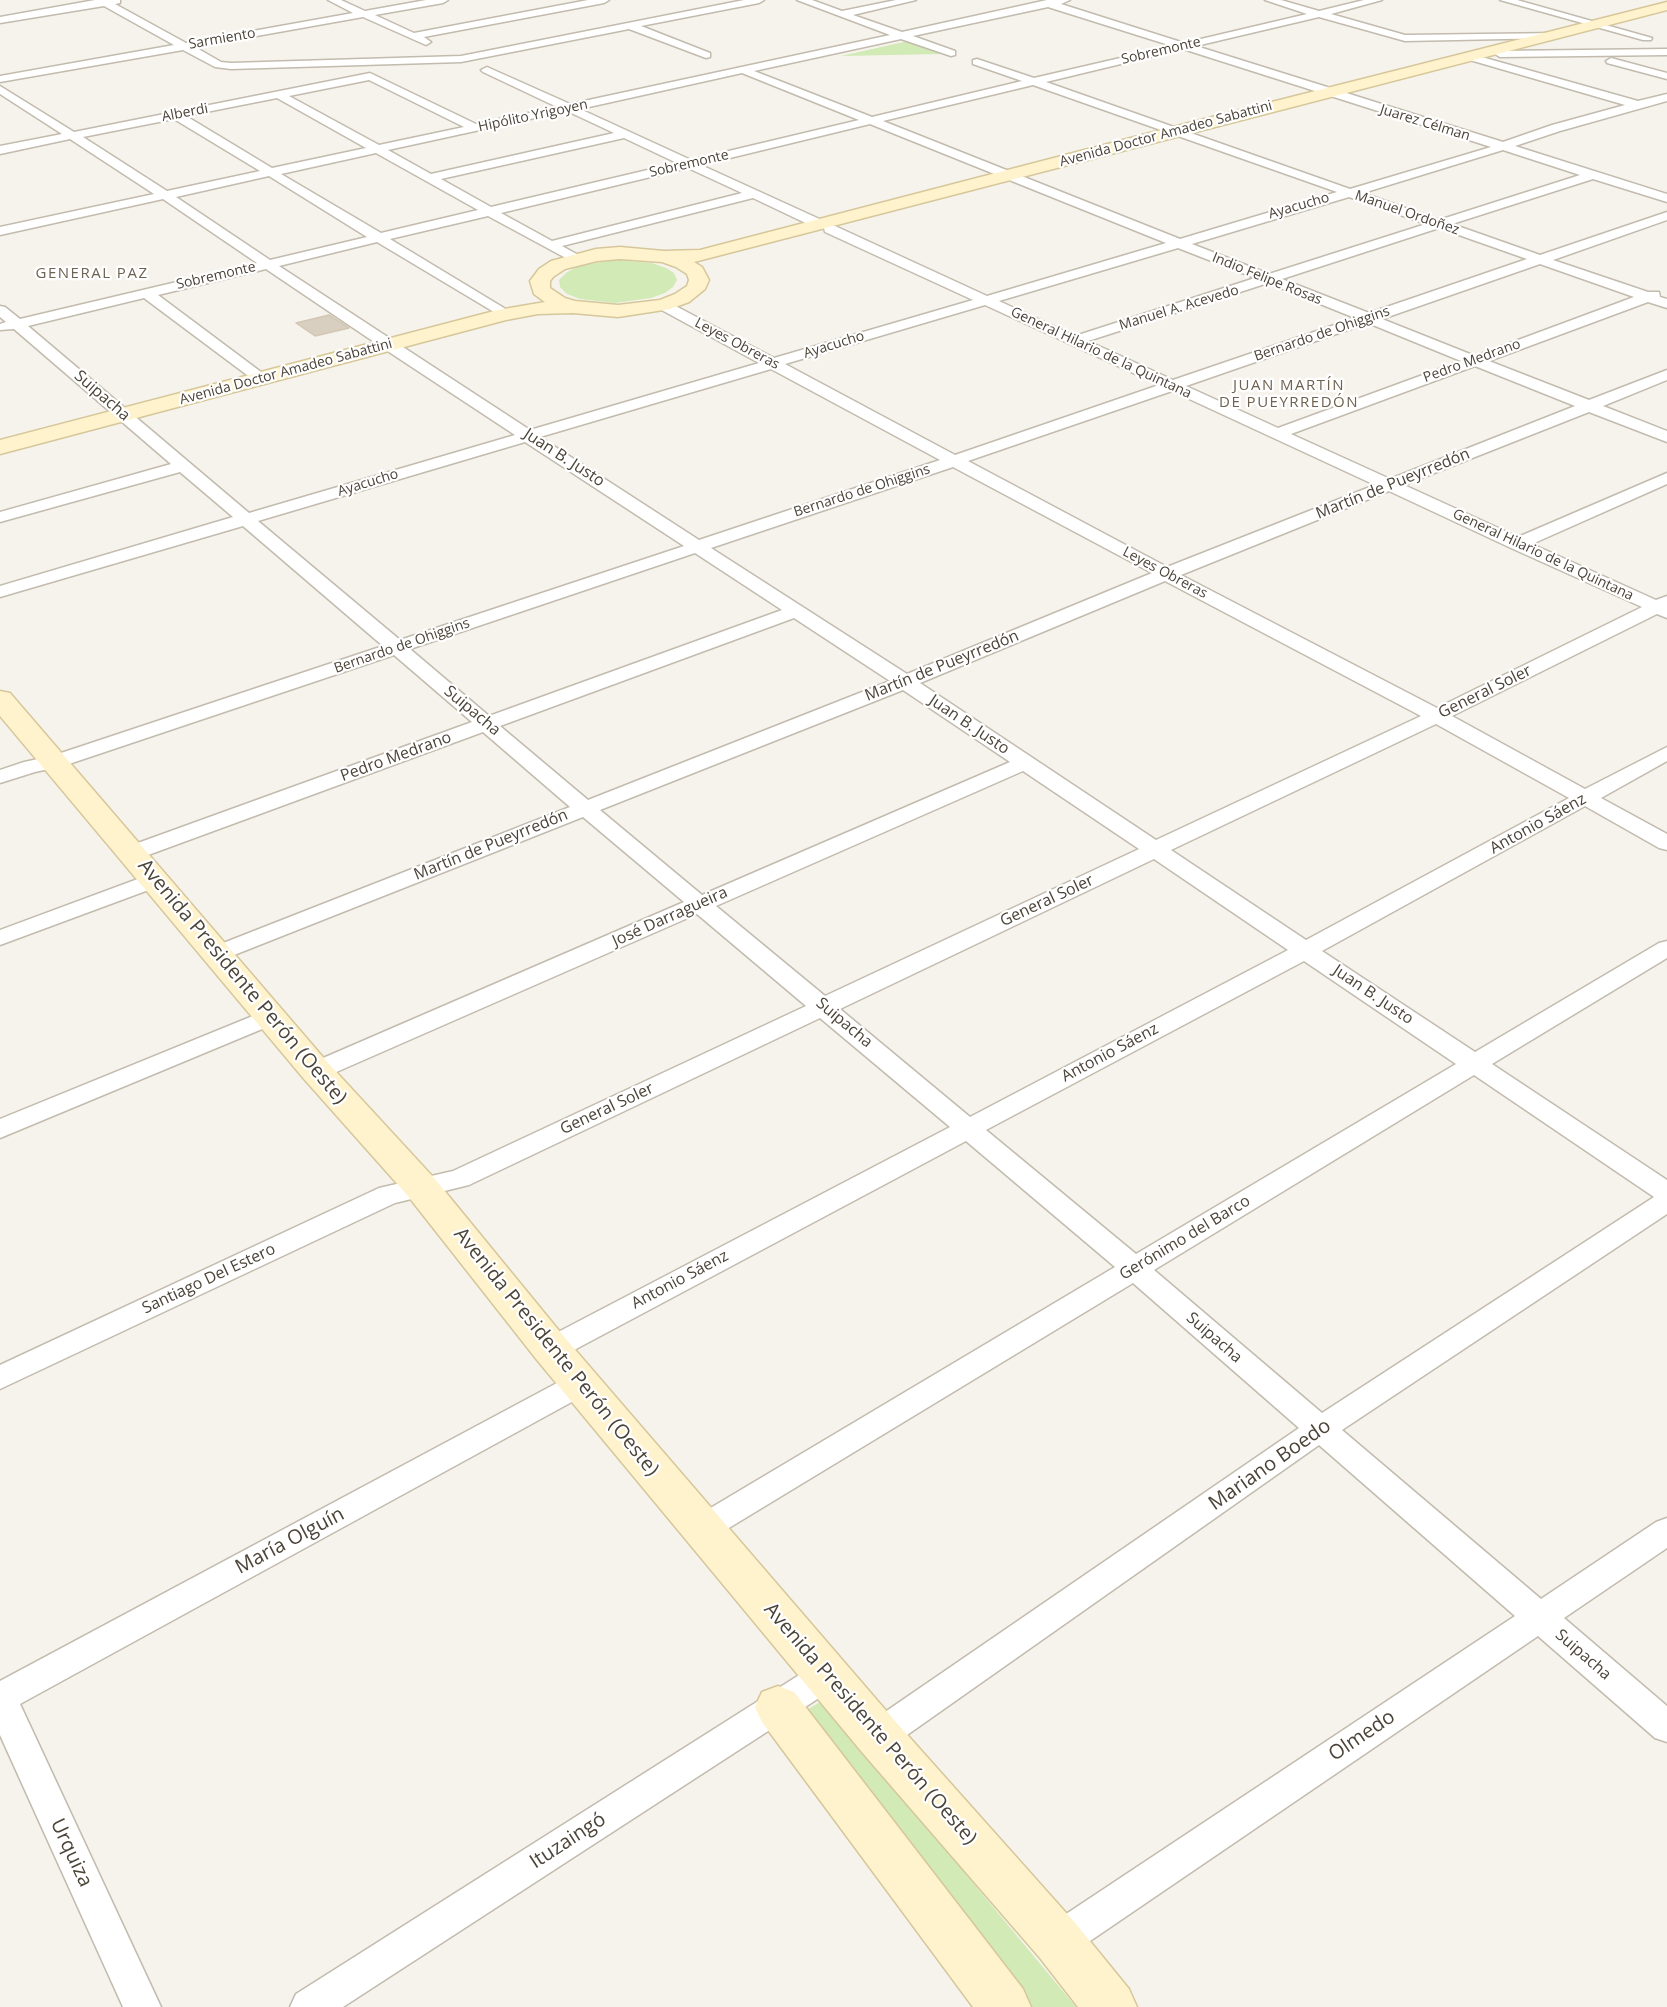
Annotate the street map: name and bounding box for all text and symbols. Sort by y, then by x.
street label: Sarmiento [187,25,257,53]
street label: Sobremonte [1120,34,1202,68]
street label: Hipólito Yrigoyen [477,96,589,136]
street label: Avenida Doctor Amadeo Sabattini [1058,97,1274,171]
street label: Alberdi [161,100,209,126]
street label: Juarez Célman [1378,101,1472,145]
street label: Sobremonte [648,147,730,181]
street label: Manuel Ordoñez [1353,187,1461,239]
street label: Ayacucho [1267,189,1331,223]
street label: Indio Felipe Rosas [1210,249,1324,309]
street label: Sobremonte [175,259,257,293]
district label: GENERAL PAZ [36,265,148,283]
street label: Manuel A. Acevedo [1117,282,1241,334]
street label: Bernardo de Ohiggins [1252,303,1392,365]
street label: General Hilario de la Quintana [1008,304,1194,402]
street label: Leyes Obreras [692,315,782,373]
street label: Ayacucho [802,328,866,362]
street label: Avenida Doctor Amadeo Sabattini [178,335,394,409]
street label: Pedro Medrano [1421,336,1523,386]
street label: Suipacha [70,367,134,425]
district label: JUAN MARTÍN DE PUEYRREDÓN [1219,377,1359,412]
street label: Juan B. Justo [520,425,608,491]
street label: Martín de Pueyrredón [1313,444,1473,524]
street label: Bernardo de Ohiggins [792,461,932,521]
street label: Ayacucho [336,466,400,500]
street label: General Hilario de la Quintana [1450,506,1636,604]
street label: Leyes Obreras [1120,544,1210,602]
street label: Bernardo de Ohiggins [332,615,472,677]
street label: Martín de Pueyrredón [862,626,1022,706]
street label: General Soler [1435,661,1535,723]
street label: Suipacha [440,682,504,740]
street label: Juan B. Justo [925,691,1013,759]
street label: Pedro Medrano [338,728,454,786]
street label: Antonio Sáenz [1487,790,1589,858]
street label: Martín de Pueyrredón [411,805,571,885]
street label: Avenida Presidente Perón (Oeste) [132,855,352,1109]
street label: General Soler [997,871,1097,931]
street label: José Darragueira [609,883,731,951]
street label: Juan B. Justo [1329,961,1417,1029]
street label: Suipacha [812,994,876,1052]
street label: Antonio Sáenz [1058,1019,1162,1087]
street label: General Soler [557,1079,657,1139]
street label: Gerónimo del Barco [1116,1191,1254,1285]
street label: Avenida Presidente Perón (Oeste) [448,1223,664,1481]
street label: Santiago Del Estero [139,1240,279,1318]
street label: Antonio Sáenz [628,1246,732,1314]
street label: Suipacha [1182,1309,1246,1367]
street label: Mariano Boedo [1204,1414,1336,1516]
street label: María Olguín [232,1502,348,1580]
street label: Avenida Presidente Perón (Oeste) [758,1598,982,1850]
street label: Suipacha [1551,1626,1615,1684]
street label: Olmedo [1324,1705,1400,1767]
street label: Ituzaingó [526,1808,610,1874]
street label: Urquiza [45,1815,97,1891]

